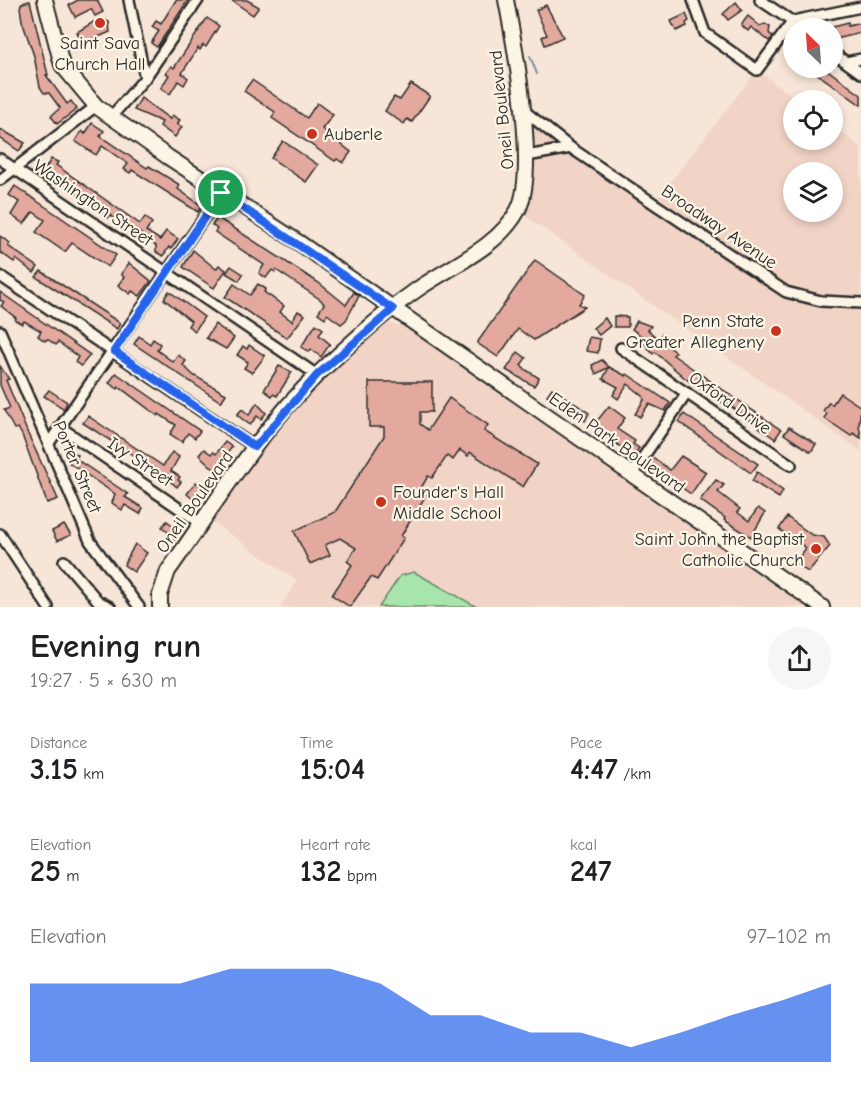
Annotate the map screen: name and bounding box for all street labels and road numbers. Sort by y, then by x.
street label: Oneil Boulevard [485,49,519,171]
street label: Washington Street [29,155,157,251]
street label: Broadway Avenue [657,181,781,273]
street label: Oxford Drive [685,367,775,439]
street label: Eden Park Boulevard [545,388,689,498]
street label: Porter Street [48,418,106,517]
street label: Ivy Street [104,433,177,492]
street label: Oneil Boulevard [152,447,238,557]

